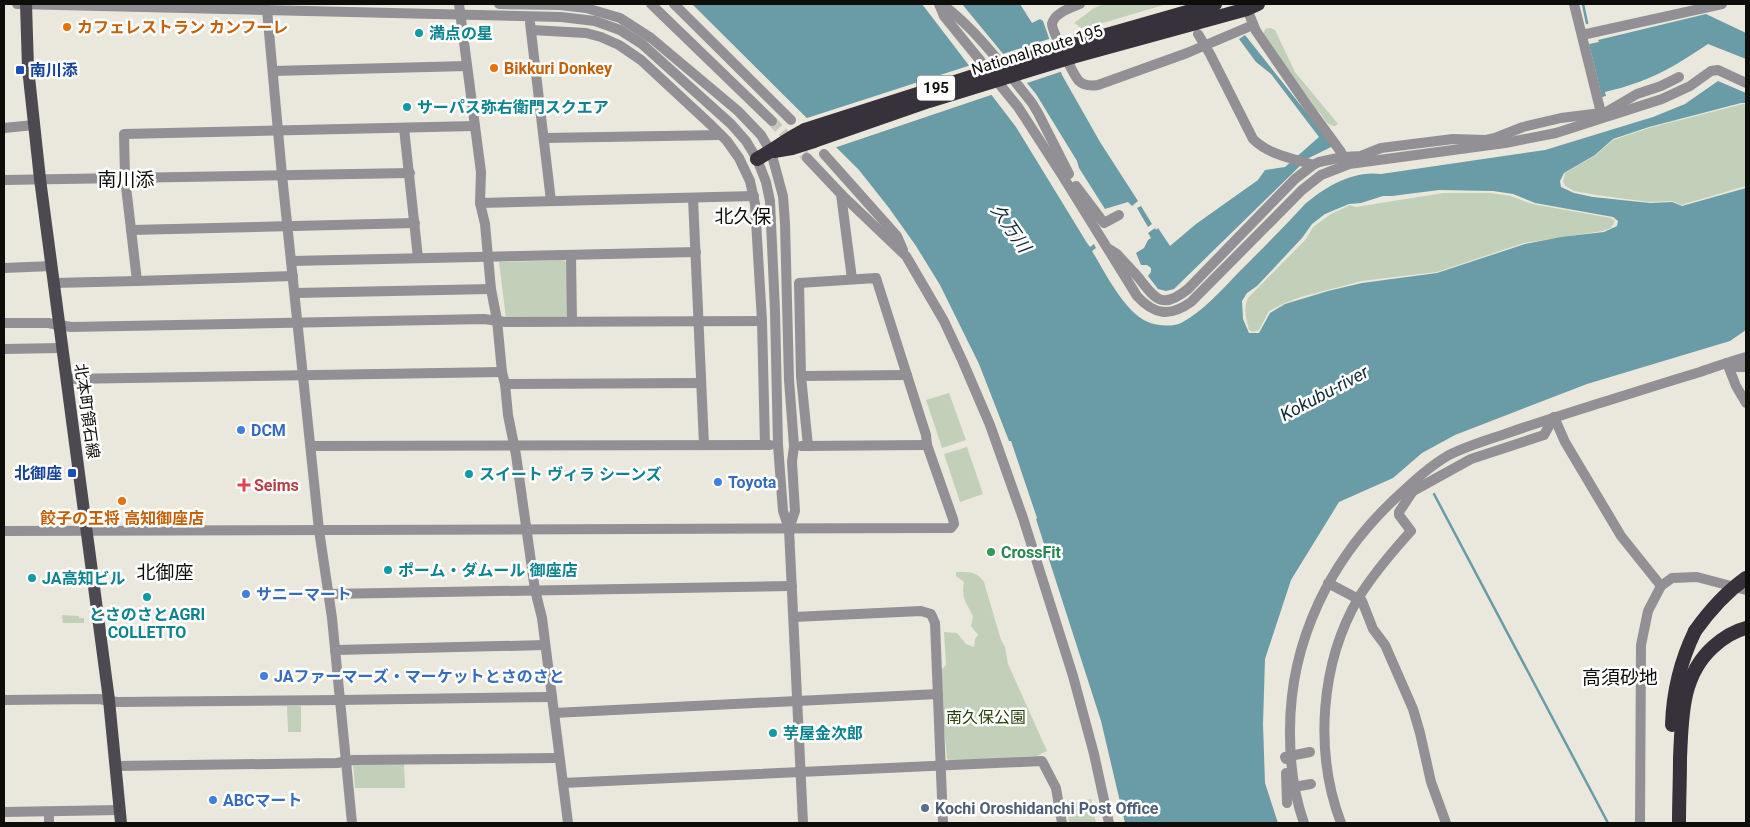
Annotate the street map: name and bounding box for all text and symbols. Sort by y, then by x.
place label: カフェレストラン カンフーレ [77,18,289,37]
marker: カフェレストラン カンフーレ [61,21,73,33]
street label: National Route 195 [969,21,1105,79]
place label: 満点の星 [429,24,493,43]
marker: 満点の星 [413,27,425,39]
place label: Bikkuri Donkey [504,59,613,78]
place label: 南川添 [30,61,78,80]
marker: Bikkuri Donkey [488,62,500,74]
marker: 南川添 [14,64,26,76]
road number: 195 [917,76,955,100]
place label: サーパス弥右衛門スクエア [417,98,609,117]
marker: サーパス弥右衛門スクエア [401,101,413,113]
district label: 南川添 [97,168,155,191]
water label: 久万川 [987,200,1036,258]
district label: 北久保 [714,205,772,228]
water label: Kokubu-river [1276,360,1373,425]
street label: 北本町領石線 [71,362,103,460]
place label: DCM [251,421,286,440]
marker: DCM [235,424,247,436]
place label: 北御座 [14,464,62,483]
place label: スイート ヴィラ シーンズ [479,465,662,484]
marker: 北御座 [66,467,78,479]
marker: スイート ヴィラ シーンズ [463,468,475,480]
place label: Toyota [728,473,777,492]
place label: Seims [254,476,299,495]
marker: Toyota [712,476,724,488]
marker: Seims [238,479,250,491]
marker: 餃子の王将 高知御座店 [116,495,128,507]
place label: 餃子の王将 高知御座店 [40,509,204,528]
place label: CrossFit [1001,543,1062,562]
marker: CrossFit [985,546,997,558]
district label: 北御座 [136,561,194,584]
place label: ポーム・ダムール 御座店 [398,561,578,580]
marker: ポーム・ダムール 御座店 [382,564,394,576]
place label: JA高知ビル [42,569,126,588]
marker: JA高知ビル [26,572,38,584]
place label: サニーマート [256,585,352,604]
marker: サニーマート [240,588,252,600]
marker: とさのさとAGRI COLLETTO [141,591,153,603]
place label: とさのさとAGRI COLLETTO [89,605,205,642]
district label: 高須砂地 [1582,666,1658,689]
place label: JAファーマーズ・マーケットとさのさと [274,667,565,686]
marker: JAファーマーズ・マーケットとさのさと [258,670,270,682]
park label: 南久保公園 [946,708,1026,727]
place label: 芋屋金次郎 [783,724,863,743]
marker: 芋屋金次郎 [767,727,779,739]
place label: ABCマート [223,791,302,810]
marker: ABCマート [207,794,219,806]
place label: Kochi Oroshidanchi Post Office [935,799,1159,818]
marker: Kochi Oroshidanchi Post Office [919,802,931,814]

